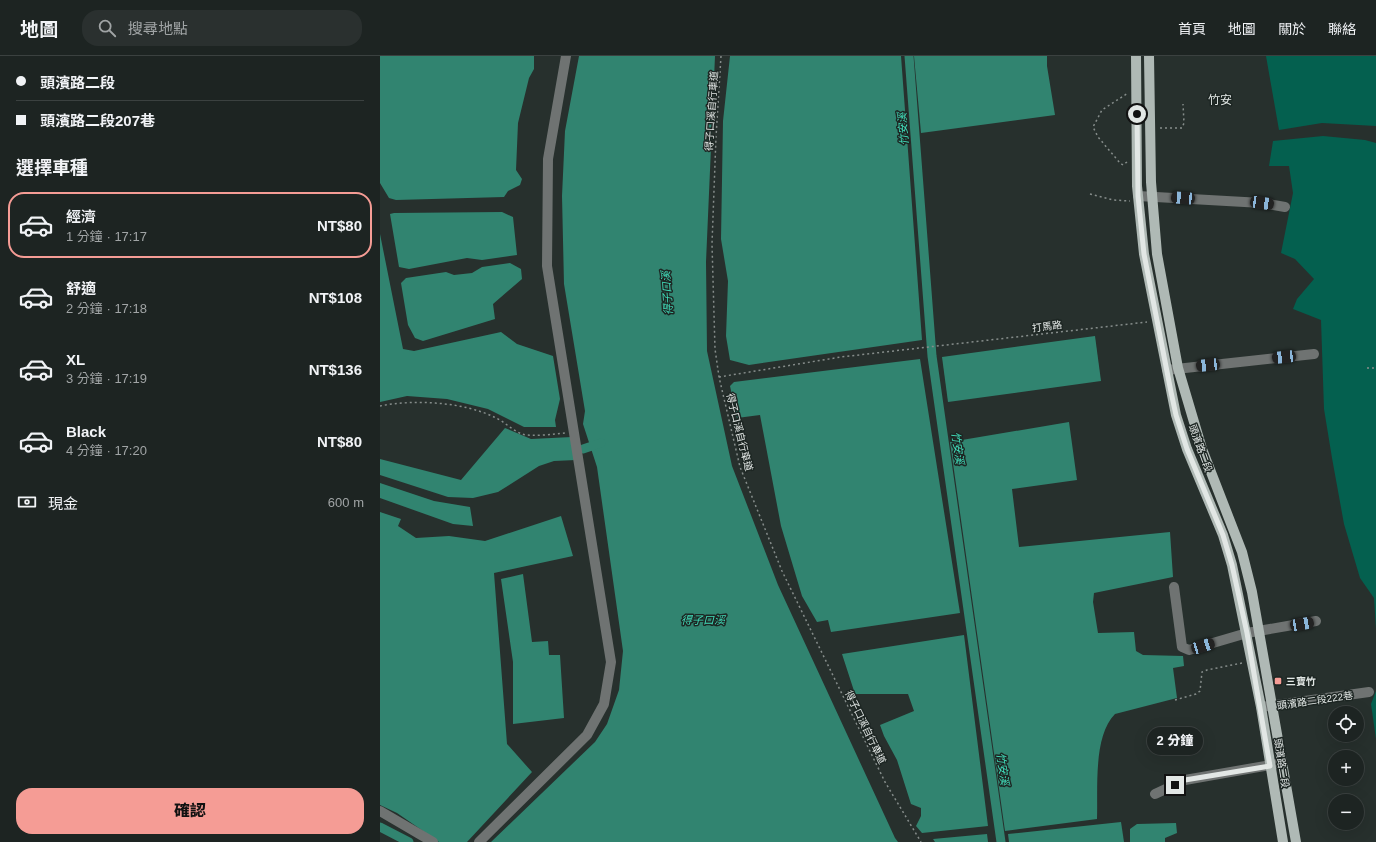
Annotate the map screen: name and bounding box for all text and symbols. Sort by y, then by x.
search box [82,10,362,46]
icon: search [96,17,118,39]
text: 地圖 [20,19,58,40]
text: 搜尋地點 [128,20,188,37]
text: 首頁 [1178,21,1206,37]
text: 地圖 [1228,21,1256,37]
text: 關於 [1278,21,1306,37]
text: 聯絡 [1328,21,1356,37]
street label: 得子口溪自行車道 [703,71,720,151]
text: 頭濱路二段 [40,74,115,91]
district label: 竹安 [1208,93,1232,107]
route start [1128,105,1146,123]
water label: 竹安溪 [896,110,910,146]
text: 頭濱路二段207巷 [40,112,155,129]
text: 選擇車種 [16,158,88,178]
car [1171,191,1195,205]
car [1249,195,1275,211]
icon: car [18,207,54,243]
text: 經濟 [66,208,96,225]
text: NT$80 [317,217,362,234]
text: 1 分鐘 · 17:17 [66,229,147,244]
water label: 得子口溪 [659,269,675,315]
icon: car [18,279,54,315]
text: 舒適 [66,280,96,297]
text: NT$108 [309,289,362,306]
text: 2 分鐘 · 17:18 [66,301,147,316]
street label: 打馬路 [1032,319,1063,334]
car [1271,350,1297,364]
icon: car [18,351,54,387]
text: XL [66,351,85,368]
car [1195,358,1221,372]
text: NT$136 [309,361,362,378]
text: 3 分鐘 · 17:19 [66,371,147,386]
street label: 得子口溪自行車道 [725,392,755,472]
icon: car [18,423,54,459]
text: Black [66,423,106,440]
street label: 頭濱路二段 [1187,423,1214,474]
water label: 竹安溪 [950,431,967,467]
text: NT$80 [317,433,362,450]
text: 4 分鐘 · 17:20 [66,443,147,458]
icon: cash [16,491,38,513]
text: 現金 [48,495,78,512]
text: 600 m [328,495,364,510]
water label: 得子口溪 [681,614,727,626]
car [1289,616,1315,632]
car [1190,637,1216,655]
marker: 三寶竹 [1273,676,1283,686]
place label: 三寶竹 [1286,676,1316,687]
street label: 得子口溪自行車道 [843,689,888,766]
street label: 頭濱路二段222巷 [1276,690,1354,711]
map controls [1328,706,1364,830]
button: locate [1328,706,1364,742]
callout: 2 分鐘 [1147,727,1203,755]
text: 2 分鐘 [1157,733,1193,748]
street label: 頭濱路二段 [1272,738,1291,789]
button: + [1328,750,1364,786]
water label: 竹安溪 [995,752,1012,788]
route end [1166,776,1184,794]
button: 確認 [16,788,364,834]
button: − [1328,794,1364,830]

